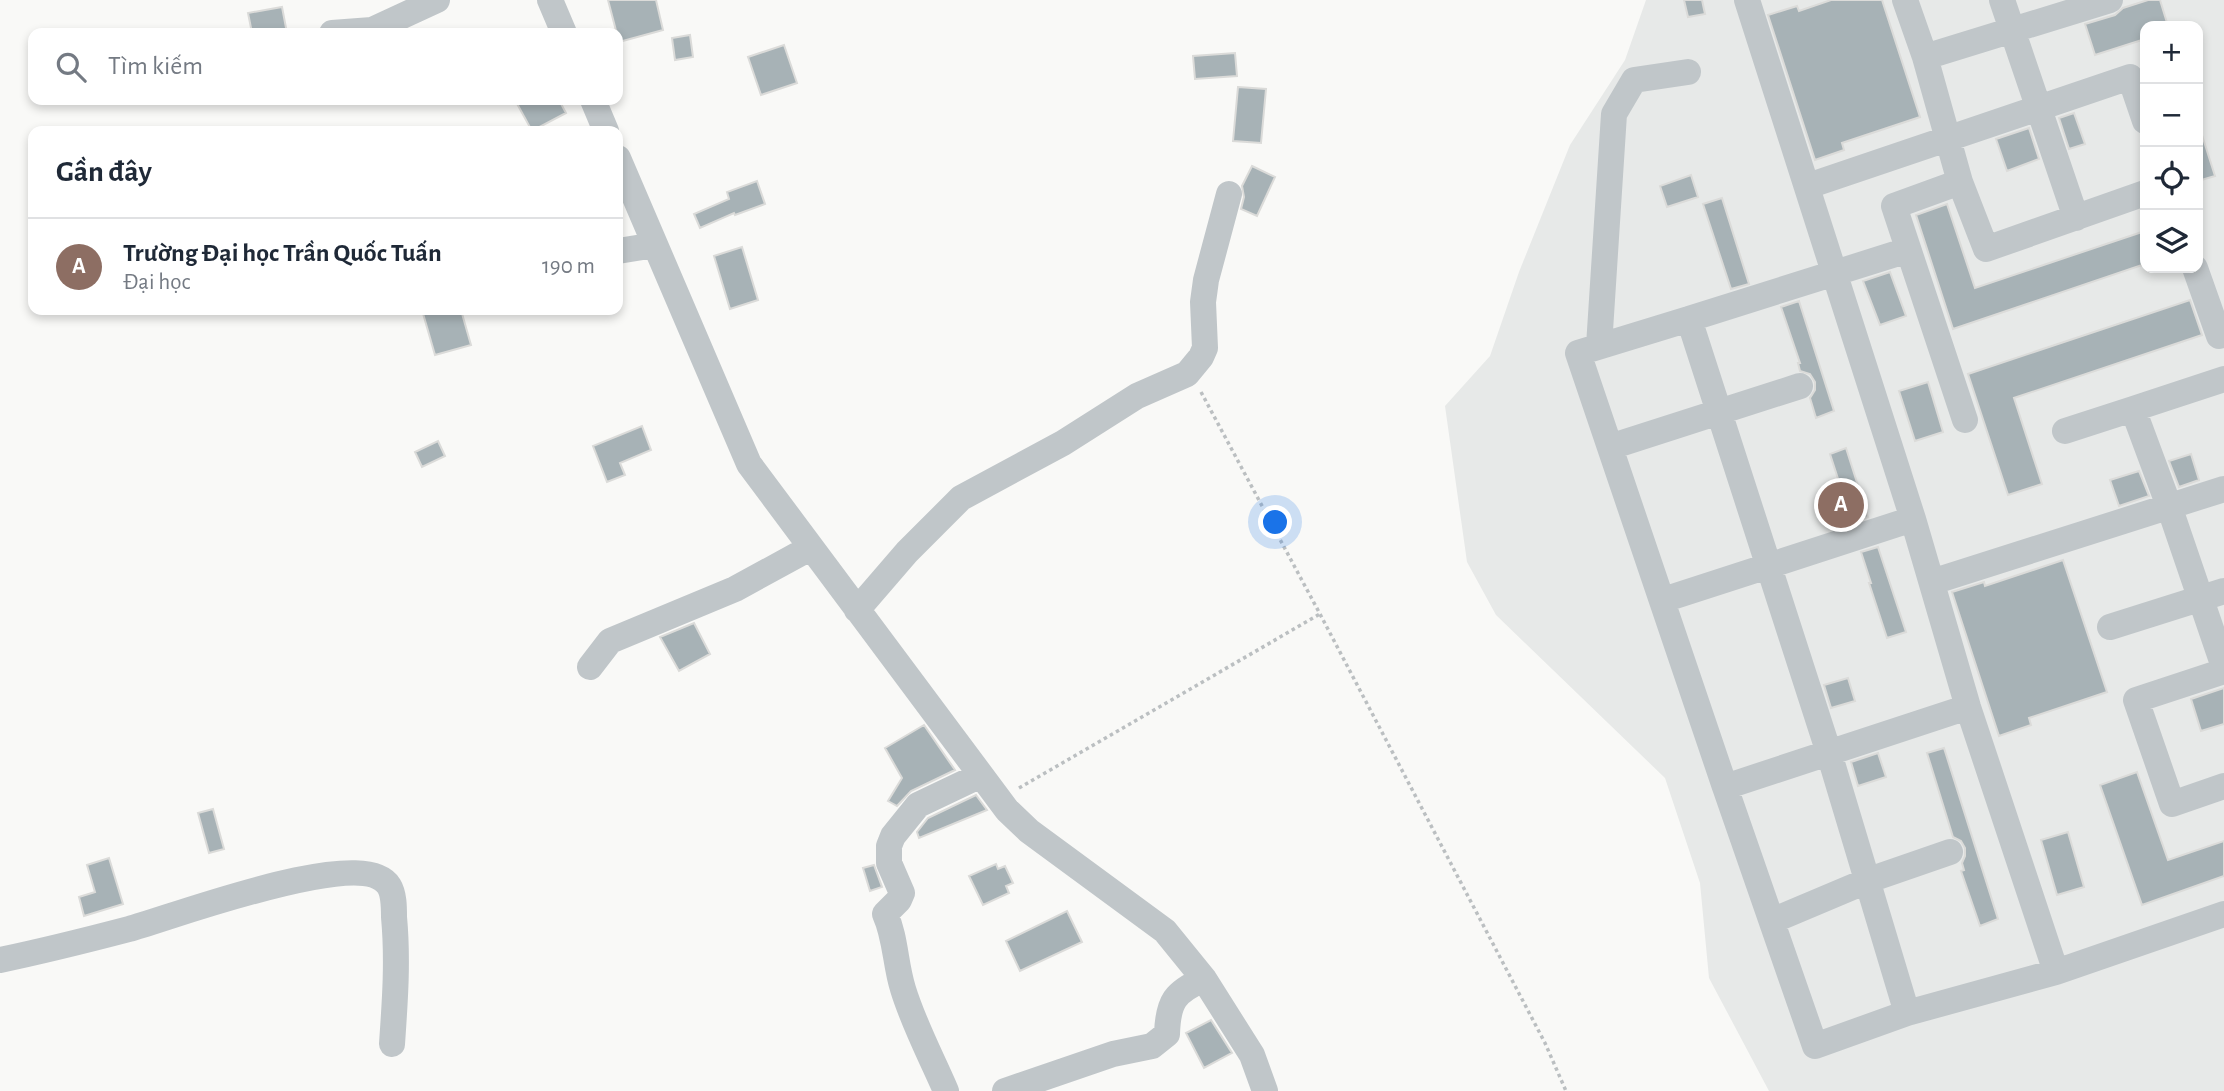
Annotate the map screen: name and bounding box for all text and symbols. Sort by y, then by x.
map controls [2140,21,2203,273]
button: + [2140,21,2203,84]
search box [28,28,623,105]
icon: search [52,48,90,86]
text: Tìm kiếm [108,53,203,79]
button: − [2140,84,2203,147]
button: locate [2140,147,2203,210]
text: Gần đây [56,157,152,187]
button: layers [2140,210,2203,273]
text: Trường Đại học Trần Quốc Tuấn [123,240,442,266]
text: A [72,255,86,278]
text: 190 m [542,255,595,278]
text: Đại học [123,271,190,294]
pin: A [1818,479,1864,531]
your location [1258,505,1292,539]

